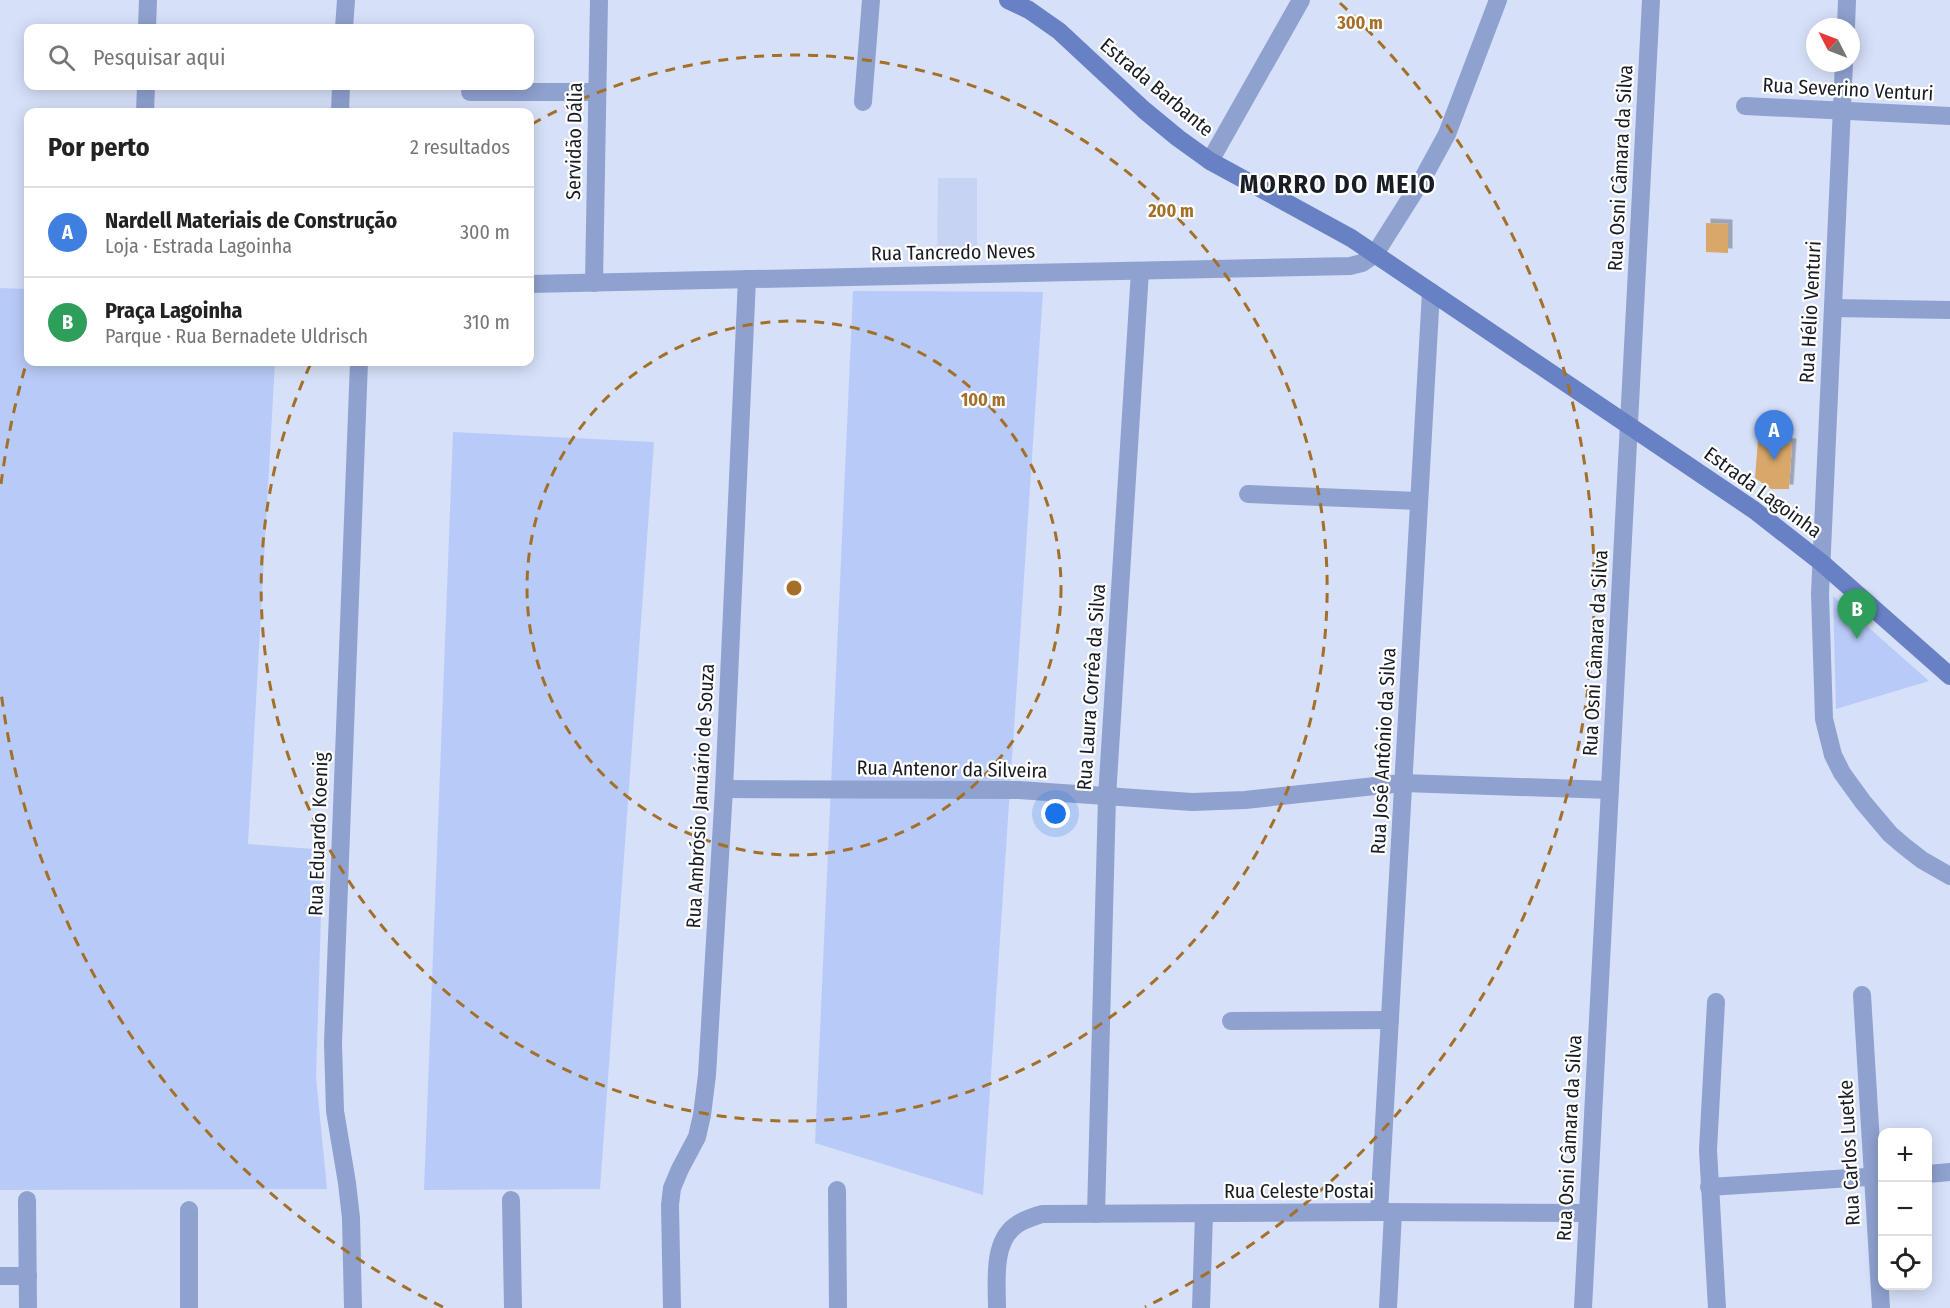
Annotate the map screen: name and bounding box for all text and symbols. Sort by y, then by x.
text: 300 m [1336,12,1383,34]
north arrow [1806,18,1860,72]
search box [24,24,534,90]
street label: Estrada Barbante [1096,33,1218,141]
icon: search [45,41,78,74]
text: Pesquisar aqui [93,44,225,71]
street label: Rua Osni Câmara da Silva [1603,64,1637,272]
street label: Rua Severino Venturi [1762,73,1934,105]
street label: Servidão Dália [561,82,587,200]
text: Por perto [48,132,150,163]
text: 2 resultados [410,135,510,159]
district label: MORRO DO MEIO [1240,169,1436,200]
text: 200 m [1147,200,1194,222]
text: Nardell Materiais de Construção [105,207,397,234]
text: A [62,220,73,244]
text: 300 m [460,220,510,244]
text: Loja · Estrada Lagoinha [105,234,292,258]
street label: Rua Tancredo Neves [871,239,1035,265]
street label: Rua Hélio Venturi [1794,240,1826,384]
text: Praça Lagoinha [105,297,242,324]
text: B [62,310,73,334]
text: 310 m [463,310,510,334]
text: Parque · Rua Bernadete Uldrisch [105,324,368,348]
text: 100 m [961,389,1005,411]
pin: A [1754,410,1794,460]
street label: Estrada Lagoinha [1699,441,1827,543]
street label: Rua Osni Câmara da Silva [1578,549,1612,757]
centre of rings [784,578,804,598]
street label: Rua Laura Corrêa da Silva [1072,583,1110,791]
pin: B [1838,590,1876,639]
street label: Rua José Antônio da Silva [1366,647,1400,855]
street label: Rua Ambrósio Januário de Souza [681,663,719,929]
street label: Rua Eduardo Koenig [303,751,333,916]
street label: Rua Antenor da Silveira [856,755,1048,783]
your location [1041,799,1070,828]
street label: Rua Osni Câmara da Silva [1552,1034,1586,1242]
street label: Rua Carlos Luetke [1833,1079,1865,1227]
map controls [1878,1128,1932,1290]
button: + [1878,1128,1932,1182]
street label: Rua Celeste Postai [1224,1179,1374,1203]
button: − [1878,1182,1932,1236]
button: locate [1878,1236,1932,1290]

